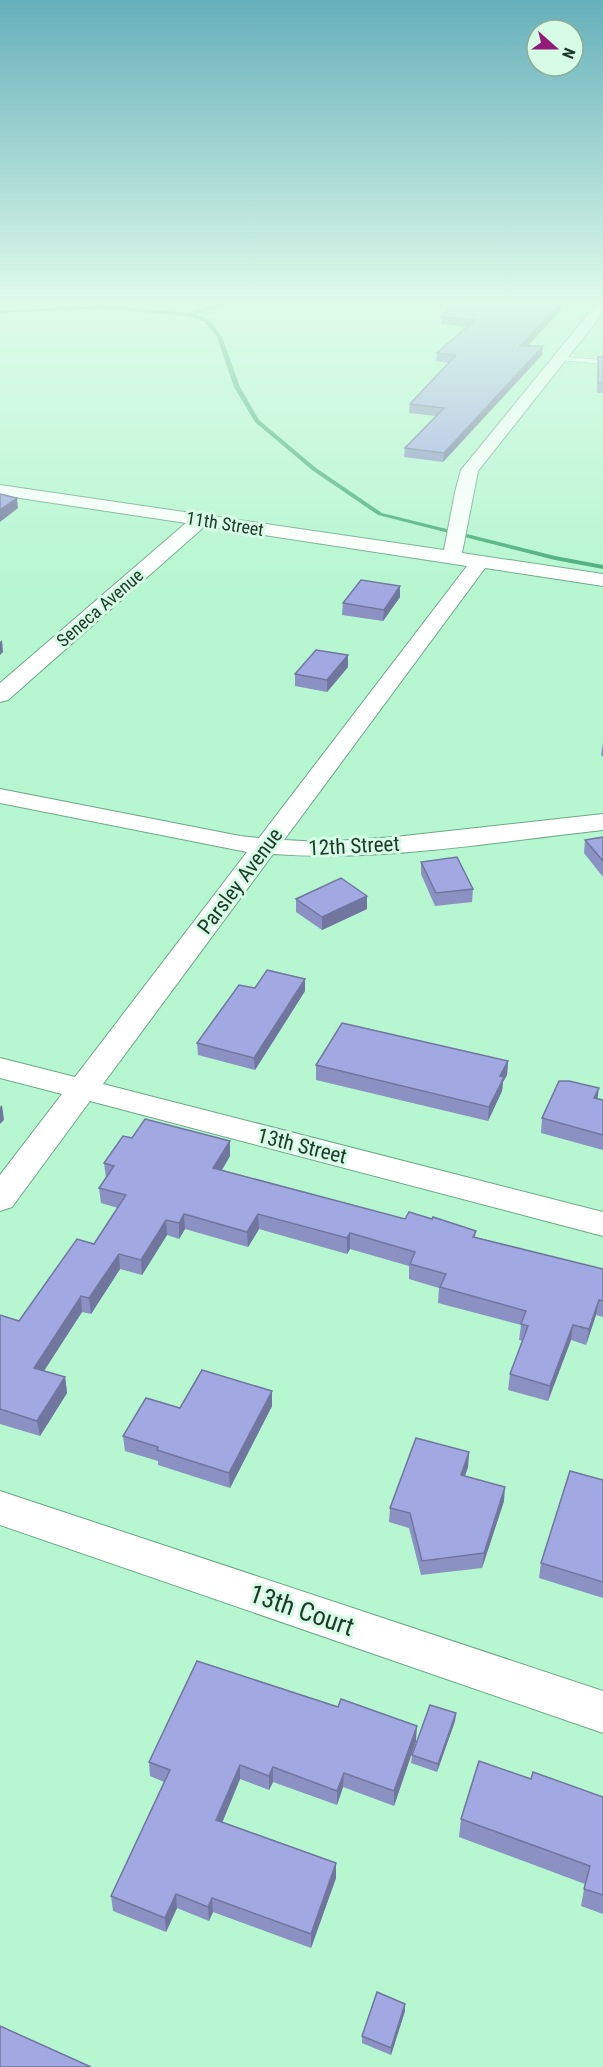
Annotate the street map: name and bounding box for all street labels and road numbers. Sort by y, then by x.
street label: 11th Street [185,507,265,540]
street label: Seneca Avenue [52,564,147,651]
street label: Parsley Avenue [192,823,288,939]
street label: 12th Street [308,832,400,860]
street label: 13th Street [255,1123,349,1169]
street label: 13th Court [246,1578,358,1642]

